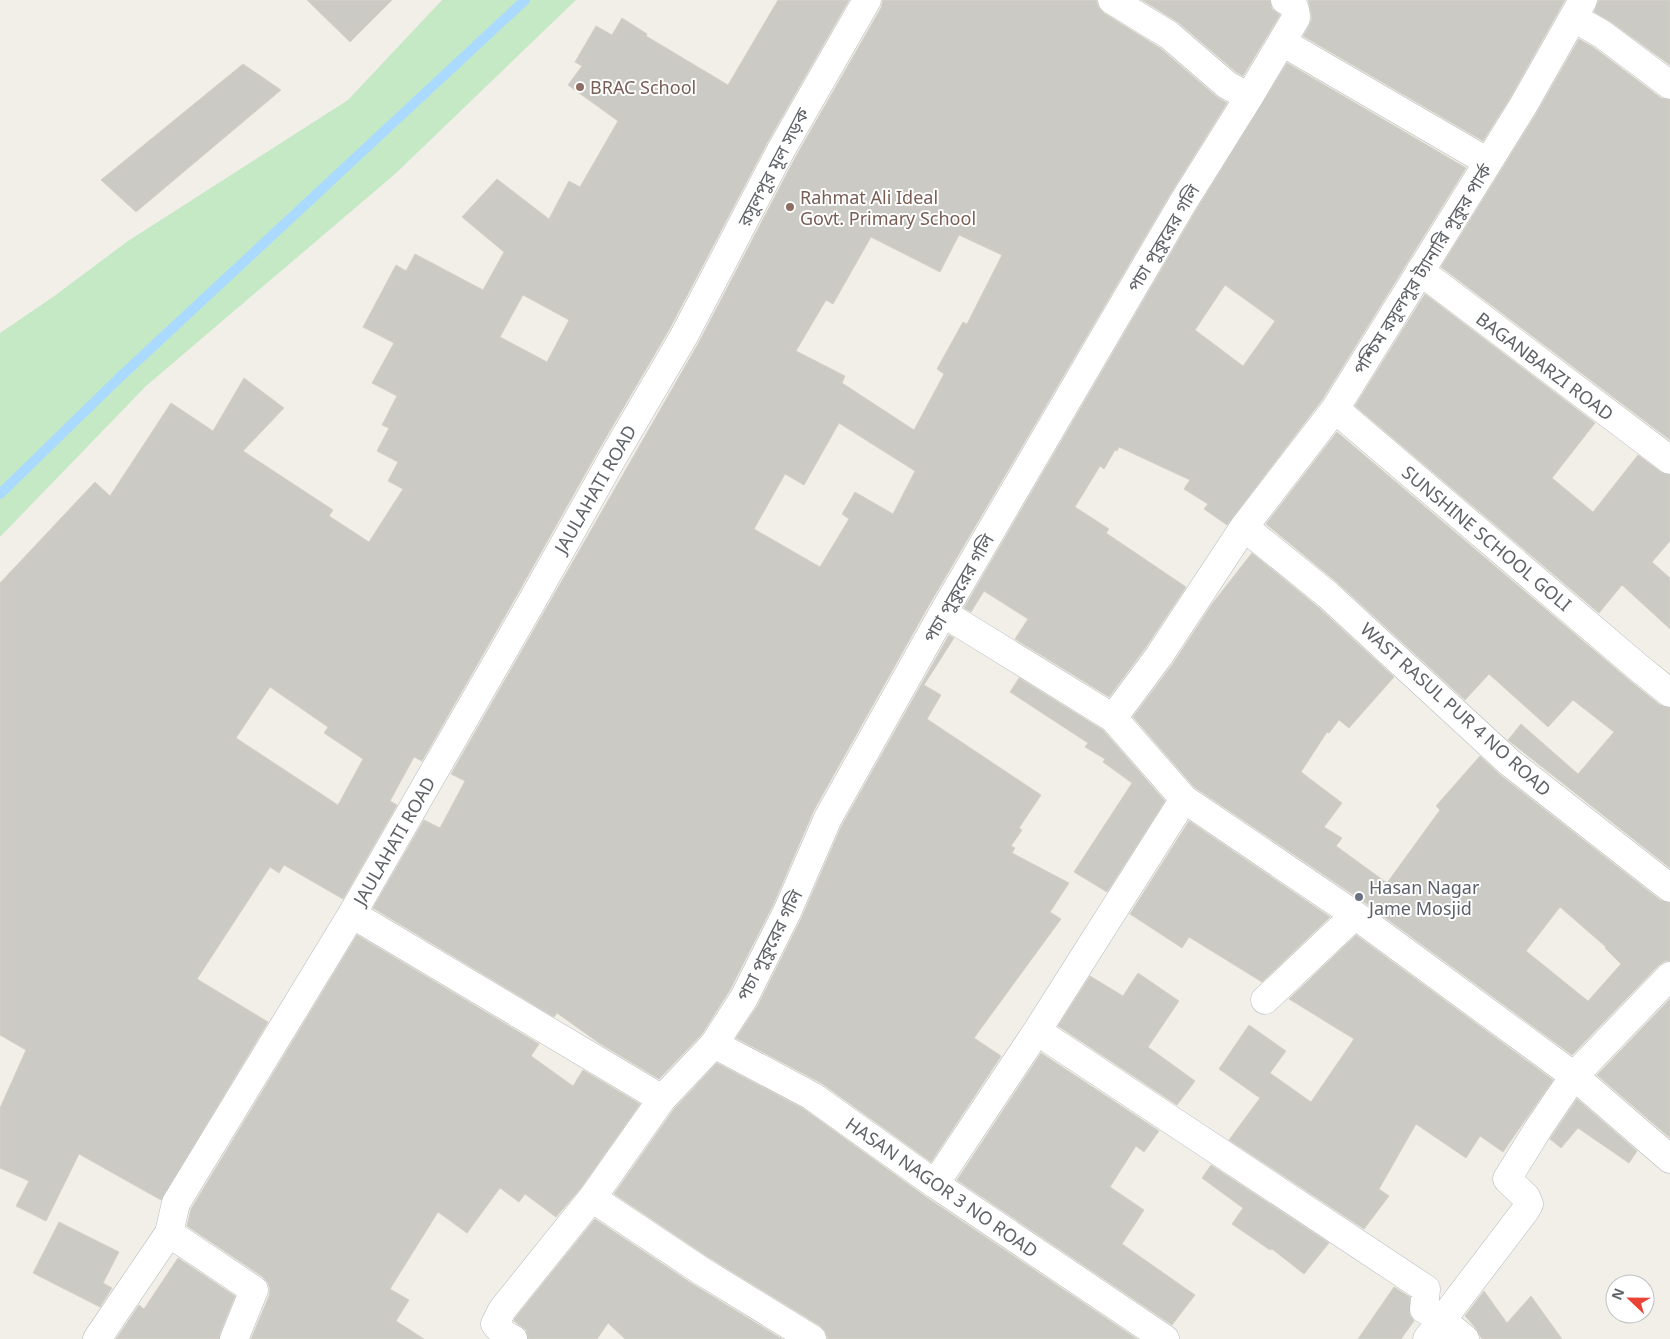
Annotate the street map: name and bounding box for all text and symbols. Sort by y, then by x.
place label: BRAC School [590,75,696,99]
marker: BRAC School [574,81,586,93]
street label: রসুলপুর মূল সড়ক [731,103,815,231]
street label: পশ্চিম রসুলপুর ট্যানারি পুকুর পার্ক [1347,159,1497,379]
street label: পচা পুকুরের গলি [1121,179,1205,296]
place label: Rahmat Ali Ideal Govt. Primary School [800,185,976,230]
marker: Rahmat Ali Ideal Govt. Primary School [784,201,796,213]
street label: BAGANBARZI ROAD [1471,306,1619,426]
street label: JAULAHATI ROAD [548,420,641,559]
street label: SUNSHINE SCHOOL GOLI [1397,460,1577,616]
street label: পচা পুকুরের গলি [917,529,999,647]
street label: WAST RASUL PUR 4 NO ROAD [1356,617,1556,801]
street label: JAULAHATI ROAD [347,772,440,911]
place label: Hasan Nagar Jame Mosjid [1367,875,1480,920]
street label: পচা পুকুরের গলি [731,885,808,1005]
marker: Hasan Nagar Jame Mosjid [1353,891,1365,903]
street label: HASAN NAGOR 3 NO ROAD [841,1111,1043,1263]
north arrow [1605,1274,1655,1324]
text: N [1607,1285,1628,1303]

